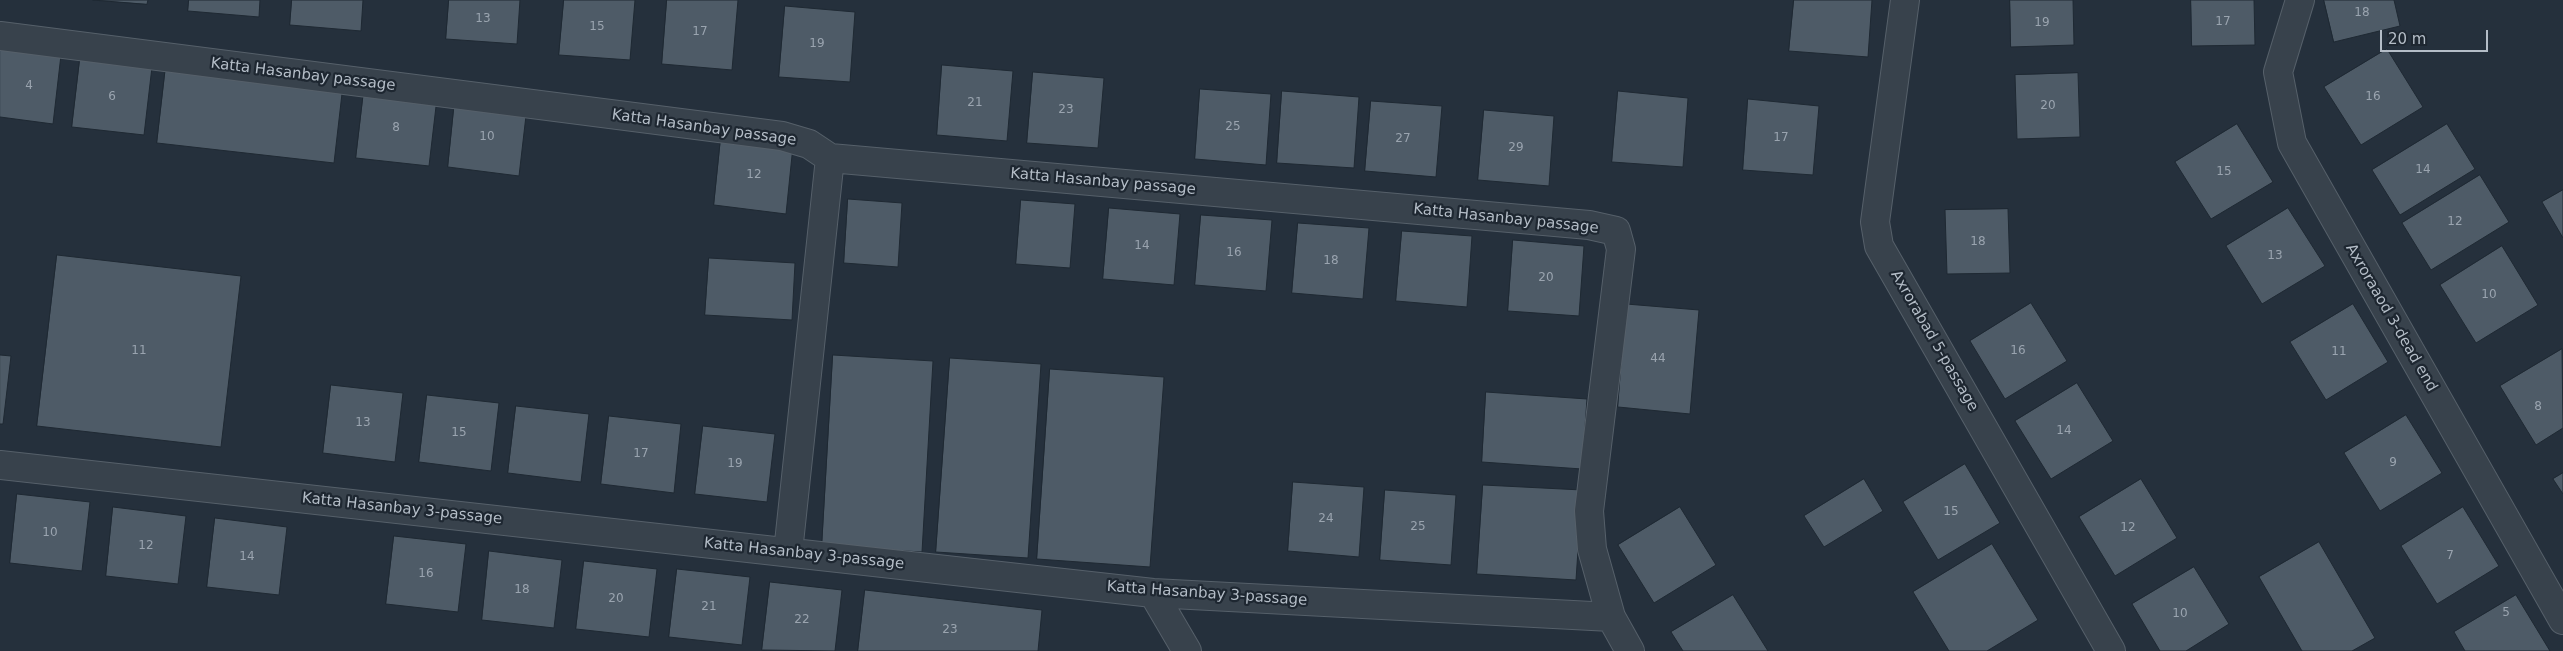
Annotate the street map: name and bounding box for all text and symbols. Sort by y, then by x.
house number: 18 [2354,6,2370,20]
house number: 13 [475,12,491,26]
house number: 17 [2215,15,2231,29]
house number: 19 [2034,16,2050,30]
house number: 15 [589,20,605,34]
scale bar [2383,20,2490,52]
house number: 17 [692,25,708,39]
text: 20 m [2388,30,2426,48]
house number: 19 [809,37,825,51]
street label: Katta Hasanbay passage [210,55,396,95]
house number: 4 [25,79,33,93]
house number: 6 [108,90,116,104]
house number: 16 [2365,90,2381,104]
house number: 21 [967,96,983,110]
house number: 20 [2040,99,2056,113]
house number: 23 [1058,103,1074,117]
street label: Katta Hasanbay passage [611,106,797,150]
house number: 25 [1225,120,1241,134]
house number: 8 [392,121,400,135]
house number: 10 [479,130,495,144]
house number: 17 [1773,131,1789,145]
house number: 27 [1395,132,1411,146]
house number: 29 [1508,141,1524,155]
house number: 14 [2415,163,2431,177]
street label: Katta Hasanbay passage [1010,165,1196,199]
house number: 15 [2216,165,2232,179]
house number: 12 [746,168,762,182]
street label: Katta Hasanbay passage [1413,200,1599,238]
house number: 12 [2447,215,2463,229]
house number: 18 [1970,235,1986,249]
house number: 14 [1134,239,1150,253]
street label: Axroraaod 3-dead end [2341,241,2441,395]
house number: 16 [1226,246,1242,260]
house number: 13 [2267,249,2283,263]
house number: 18 [1323,254,1339,268]
street label: Axrorabad 5-passage [1886,267,1982,415]
house number: 20 [1538,271,1554,285]
house number: 10 [2481,288,2497,302]
house number: 11 [131,344,147,358]
house number: 16 [2010,344,2026,358]
house number: 11 [2331,345,2347,359]
house number: 44 [1650,352,1666,366]
house number: 8 [2534,400,2542,414]
house number: 13 [355,416,371,430]
house number: 14 [2056,424,2072,438]
house number: 15 [451,426,467,440]
house number: 17 [633,447,649,461]
house number: 9 [2389,456,2397,470]
house number: 19 [727,457,743,471]
street label: Katta Hasanbay 3-passage [301,490,503,528]
house number: 15 [1943,505,1959,519]
house number: 24 [1318,512,1334,526]
house number: 25 [1410,520,1426,534]
house number: 12 [2120,521,2136,535]
house number: 10 [42,526,58,540]
street label: Katta Hasanbay 3-passage [703,535,905,573]
house number: 12 [138,539,154,553]
house number: 7 [2446,549,2454,563]
house number: 14 [239,550,255,564]
house number: 16 [418,567,434,581]
street label: Katta Hasanbay 3-passage [1106,578,1308,610]
house number: 18 [514,583,530,597]
house number: 20 [608,592,624,606]
house number: 21 [701,600,717,614]
house number: 5 [2502,606,2510,620]
house number: 10 [2172,607,2188,621]
house number: 22 [794,613,810,627]
house number: 23 [942,623,958,637]

